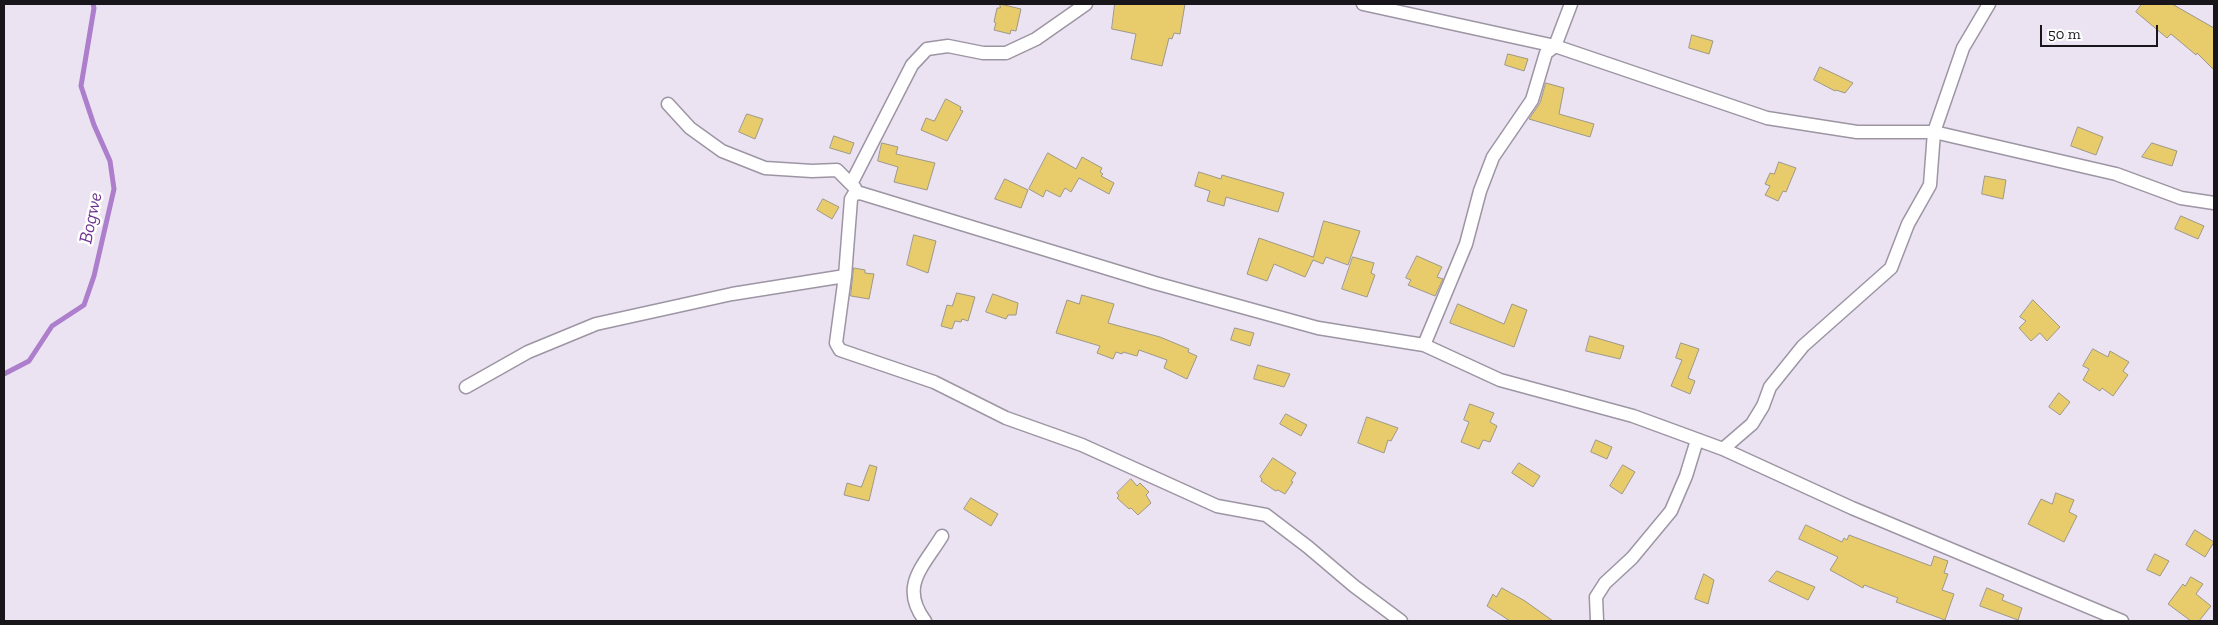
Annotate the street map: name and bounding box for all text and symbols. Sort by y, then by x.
scale bar [2043,15,2160,47]
text: 50 m [2048,25,2081,43]
water label: Bogwe [74,190,108,246]

